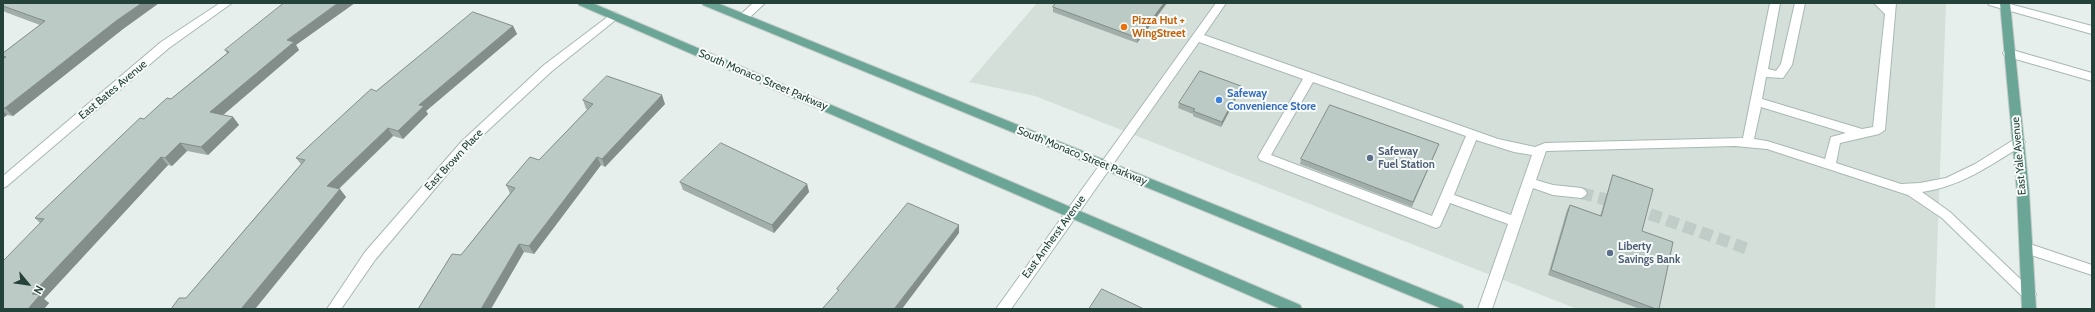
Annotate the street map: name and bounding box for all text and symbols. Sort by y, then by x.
place label: Pizza Hut + WingStreet [1132,14,1185,40]
marker: Pizza Hut + WingStreet [1119,22,1129,32]
street label: South Monaco Street Parkway [696,47,830,113]
street label: East Bates Avenue [76,58,150,122]
place label: Safeway Convenience Store [1227,87,1316,113]
marker: Safeway Convenience Store [1214,95,1224,105]
street label: East Yale Avenue [2009,116,2029,196]
street label: South Monaco Street Parkway [1015,124,1149,188]
street label: East Brown Place [422,127,486,193]
place label: Safeway Fuel Station [1378,145,1435,171]
marker: Safeway Fuel Station [1365,153,1375,163]
street label: East Amherst Avenue [1020,193,1088,281]
place label: Liberty Savings Bank [1618,240,1680,266]
marker: Liberty Savings Bank [1605,248,1615,258]
north arrow [8,264,48,304]
text: N [30,283,47,297]

